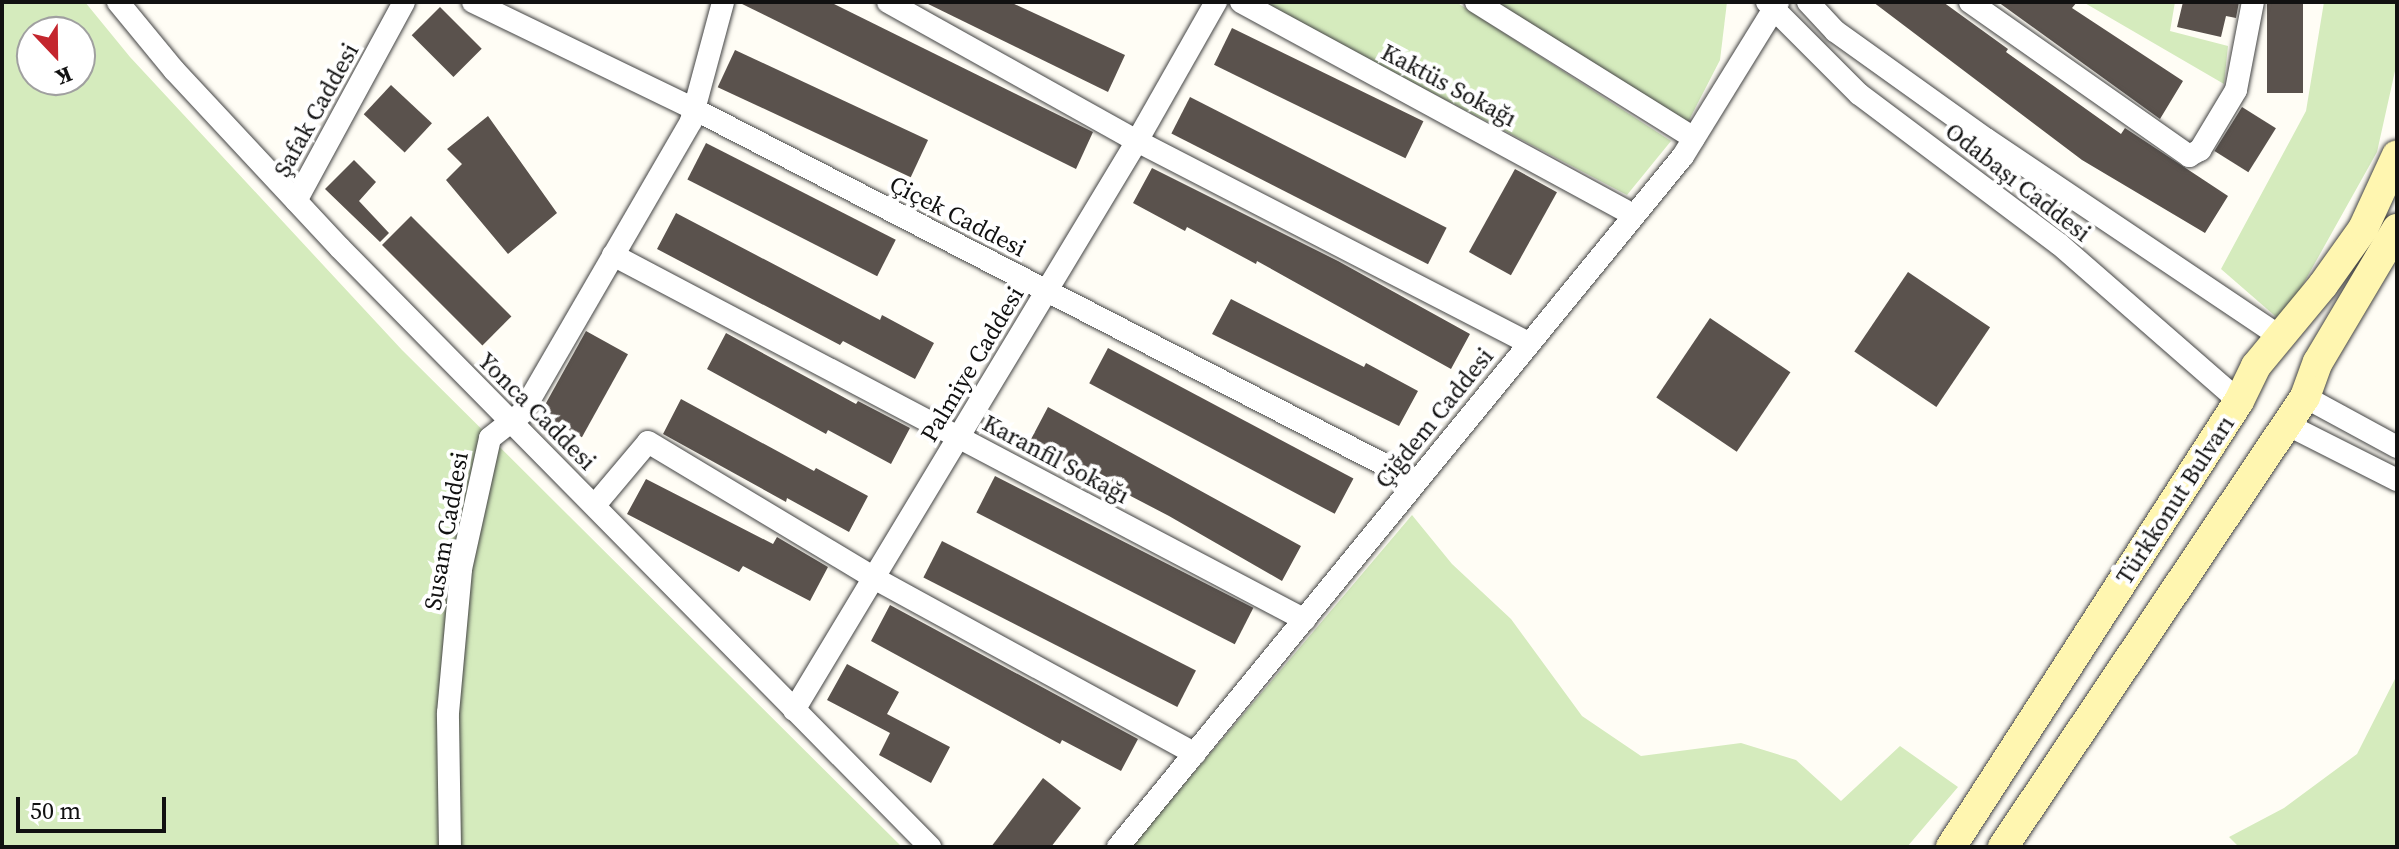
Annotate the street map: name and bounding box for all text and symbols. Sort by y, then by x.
north arrow [16,16,96,96]
street label: Kaktüs Sokağı [1377,37,1521,133]
street label: Şafak Caddesi [267,38,365,182]
text: K [52,60,77,93]
street label: Odabaşı Caddesi [1940,116,2096,248]
street label: Çiçek Caddesi [885,169,1031,263]
street label: Palmiye Caddesi [914,281,1030,447]
street label: Çiğdem Caddesi [1369,342,1499,494]
street label: Yonca Caddesi [472,346,602,476]
street label: Karanfil Sokağı [978,408,1134,510]
street label: Türkkonut Bulvarı [2110,410,2240,590]
street label: Susam Caddesi [418,450,474,612]
scale bar [20,781,170,831]
text: 50 m [30,794,81,827]

